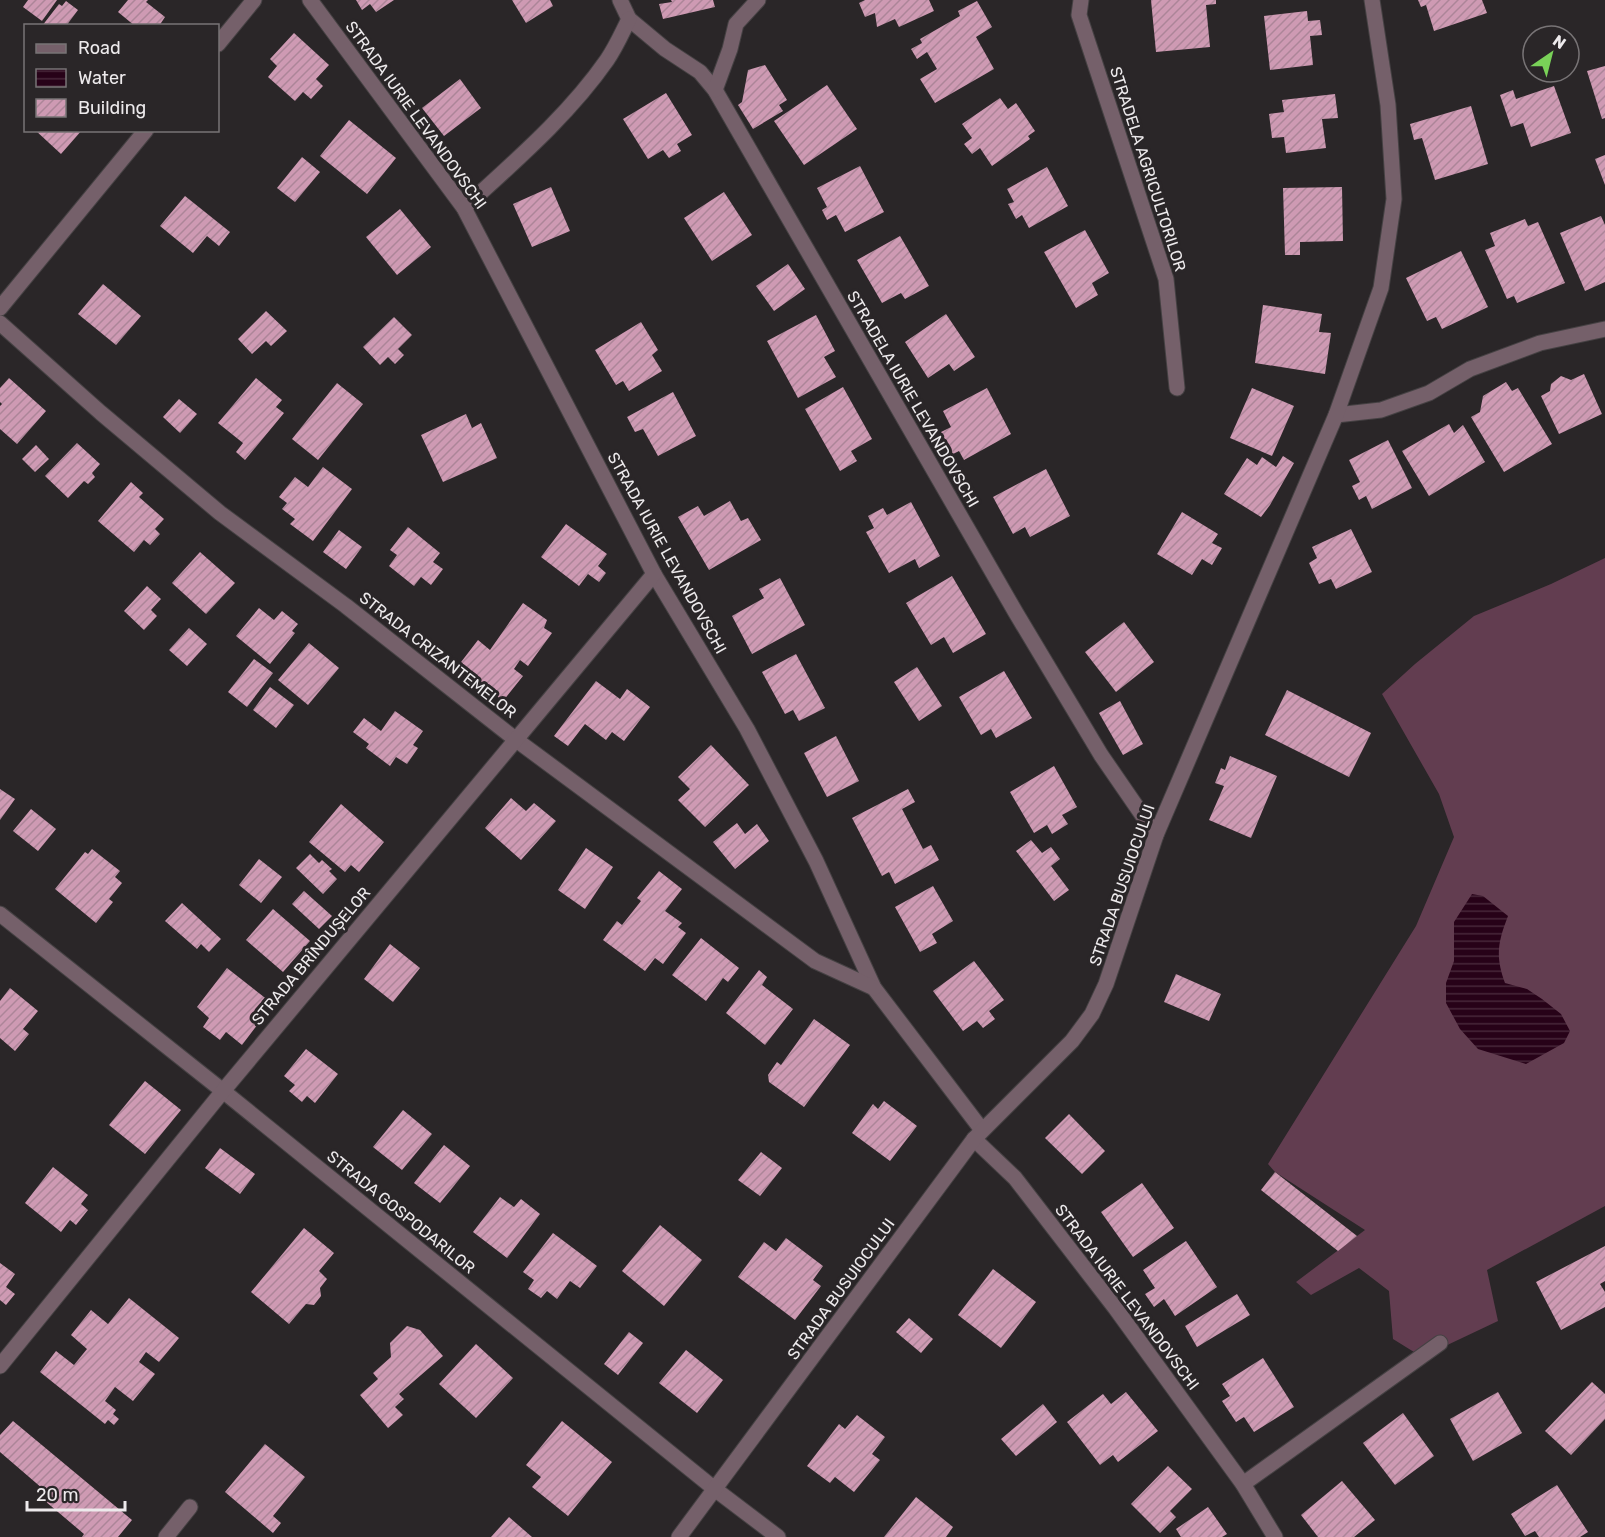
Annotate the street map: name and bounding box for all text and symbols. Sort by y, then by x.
street label: STRADA IURIE LEVANDOVSCHI [341,17,491,213]
legend [24,24,219,132]
north arrow [1521,24,1581,84]
text: N [1549,31,1569,53]
text: Road [78,37,121,59]
street label: STRADELA AGRICULTORILOR [1106,64,1190,274]
text: Water [78,67,126,89]
text: Building [78,97,146,119]
street label: STRADELA IURIE LEVANDOVSCHI [843,288,983,510]
street label: STRADA IURIE LEVANDOVSCHI [604,449,730,657]
street label: STRADA CRIZANTEMELOR [356,588,520,722]
street label: STRADA BUSUIOCULUI [1085,802,1159,968]
street label: STRADA BRÎNDUȘELOR [248,883,374,1029]
street label: STRADA GOSPODARILOR [323,1147,479,1277]
street label: STRADA IURIE LEVANDOVSCHI [1051,1200,1203,1394]
street label: STRADA BUSUIOCULUI [783,1215,899,1363]
scale bar [27,1474,124,1512]
text: 20 m [36,1484,78,1506]

